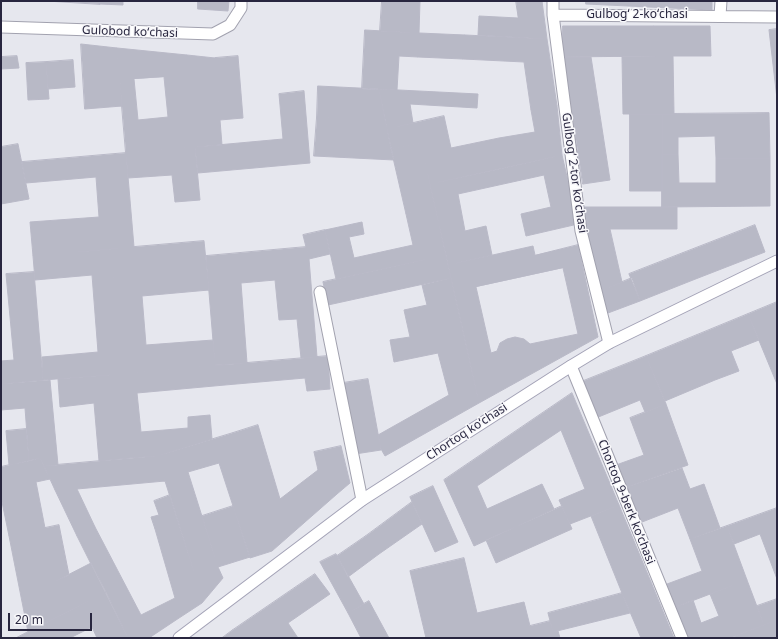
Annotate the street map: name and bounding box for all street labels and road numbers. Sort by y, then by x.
street label: Gulbogʻ 2-koʻchasi [586,8,688,22]
street label: Gulobod koʻchasi [82,23,178,41]
street label: Gulbogʻ 2-tor koʻchasi [558,112,590,234]
street label: Chortoq koʻchasi [424,400,510,464]
street label: Chortoq 9-berk koʻchasi [594,438,658,566]

